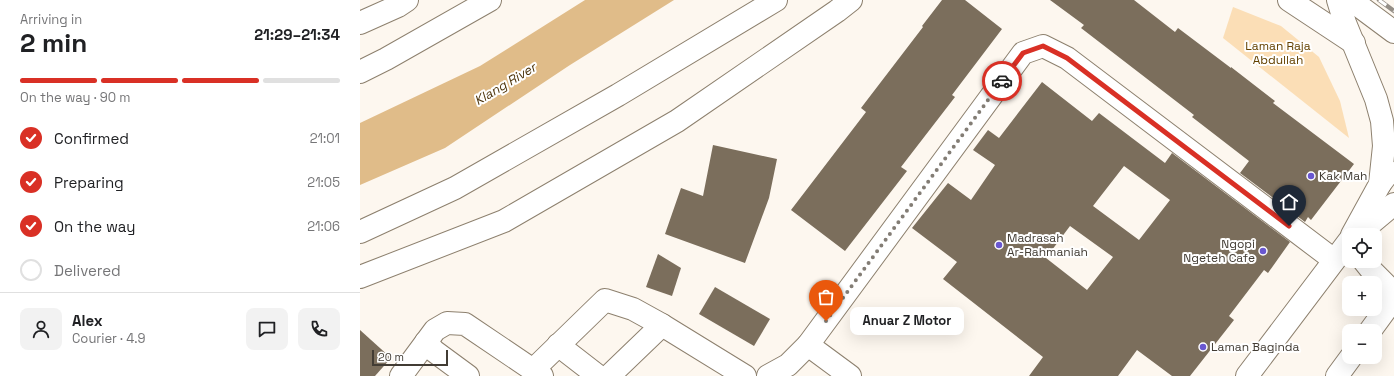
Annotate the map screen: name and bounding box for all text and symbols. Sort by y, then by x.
text: Arriving in [20,11,82,28]
text: 21:29–21:34 [254,25,340,44]
text: 2 min [20,26,87,60]
park label: Laman Raja Abdullah [1245,38,1311,68]
water label: Klang River [471,58,541,109]
courier [982,61,1022,101]
icon: car [991,70,1013,92]
text: On the way · 90 m [20,89,131,106]
icon: check [20,127,42,149]
text: Confirmed [54,129,129,148]
text: 21:01 [310,130,340,147]
place label: Kak Mah [1319,168,1367,184]
icon: check [20,171,42,193]
marker: Kak Mah [1306,171,1316,181]
text: Preparing [54,173,124,192]
text: 21:05 [307,174,340,191]
pin [1272,185,1306,226]
icon: home [1278,191,1300,213]
icon: check [20,215,42,237]
text: On the way [54,217,135,236]
text: 21:06 [307,218,340,235]
map controls [1342,228,1382,364]
button: locate [1342,228,1382,268]
place label: Madrasah Ar-Rahmaniah [1007,230,1088,260]
place label: Ngopi Ngeteh Cafe [1183,236,1255,266]
marker: Madrasah Ar-Rahmaniah [994,240,1004,250]
marker: Ngopi Ngeteh Cafe [1258,246,1268,256]
text: Delivered [54,261,121,280]
button: + [1342,276,1382,316]
pin [809,280,843,321]
icon: bag [815,286,837,308]
callout: Anuar Z Motor [850,307,964,335]
button: person [20,308,62,350]
button: chat [246,308,288,350]
button: phone [298,308,340,350]
text: Alex [72,311,103,330]
text: Anuar Z Motor [863,312,951,329]
button: − [1342,324,1382,364]
text: Courier · 4.9 [72,330,146,347]
place label: Laman Baginda [1211,339,1300,355]
marker: Laman Baginda [1198,342,1208,352]
scale bar [372,348,448,367]
text: 20 m [378,350,404,364]

